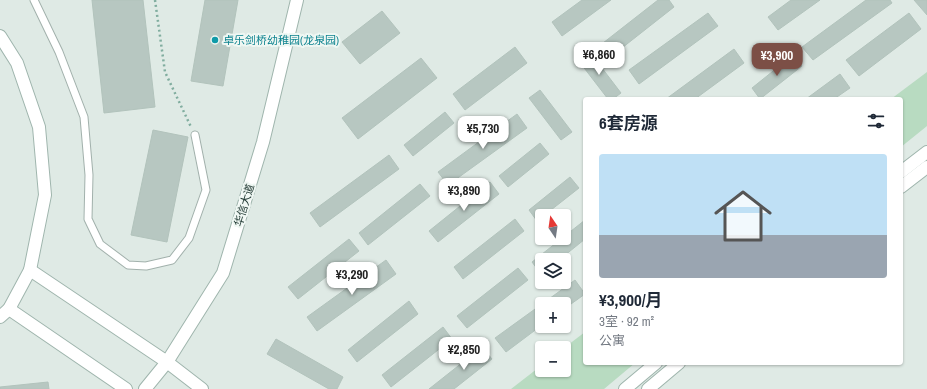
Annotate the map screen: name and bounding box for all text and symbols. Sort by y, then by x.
place label: 卓乐剑桥幼稚园(龙泉园) [223,33,339,47]
marker: 卓乐剑桥幼稚园(龙泉园) [210,35,220,45]
pin: ¥6,860 [566,42,632,76]
pin: ¥3,900 [744,43,810,77]
text: ¥6,860 [583,46,615,63]
text: ¥3,900 [761,47,793,64]
icon: filters [865,110,887,132]
text: 6套房源 [599,111,658,134]
pin: ¥5,730 [450,116,516,150]
text: ¥5,730 [467,120,499,137]
pin: ¥3,890 [431,178,497,212]
icon: home [707,180,779,252]
street label: 华信大道 [231,182,257,228]
text: ¥3,890 [448,182,480,199]
north arrow [535,209,571,245]
map controls [535,209,571,377]
button: layers [535,253,571,289]
pin: ¥3,290 [319,262,385,296]
text: ¥3,290 [336,266,368,283]
text: ¥3,900/月 [599,288,663,311]
button: + [535,297,571,333]
text: 3室 · 92 m² [599,313,654,330]
text: 公寓 [599,332,625,349]
pin: ¥2,850 [431,337,497,371]
text: ¥2,850 [448,341,480,358]
button: − [535,341,571,377]

